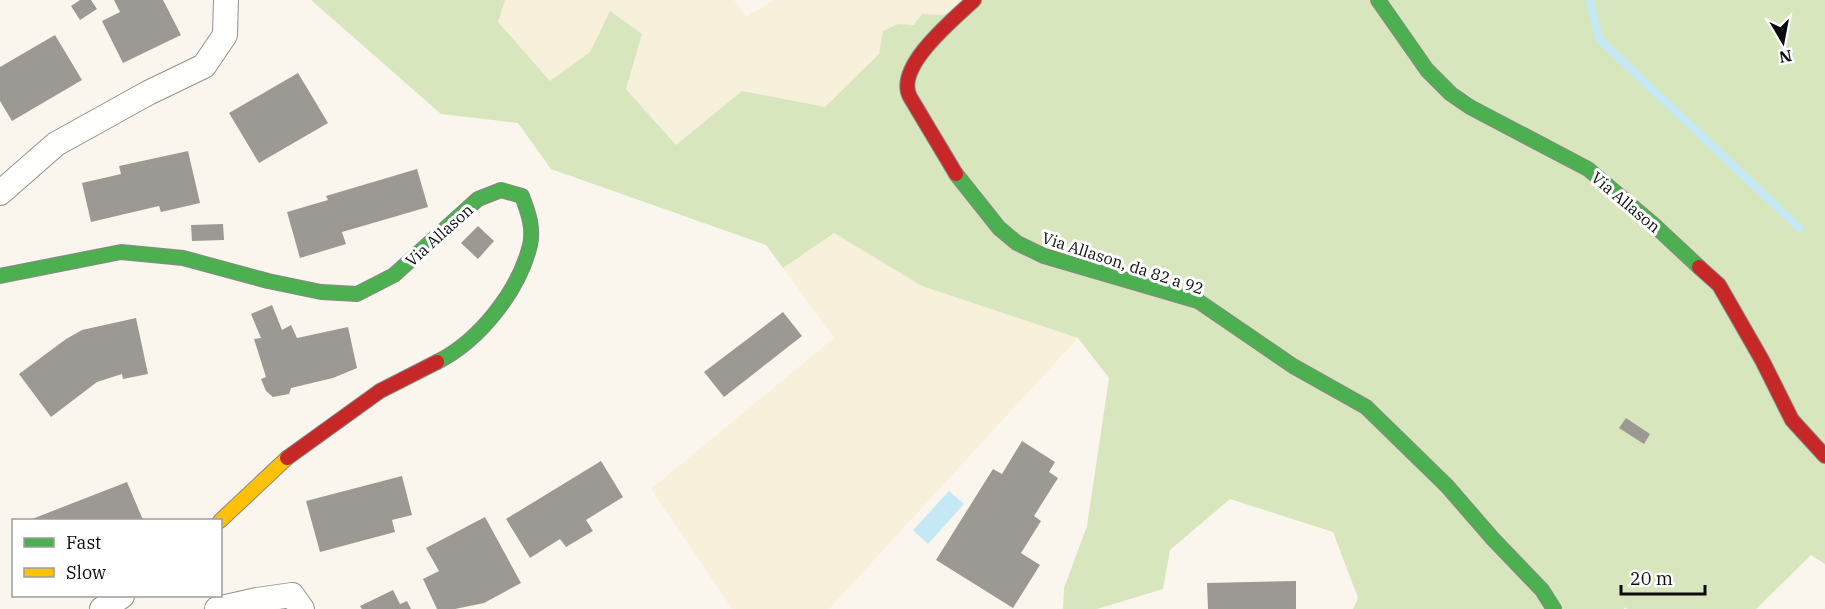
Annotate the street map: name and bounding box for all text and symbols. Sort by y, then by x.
north arrow [1753,12,1813,72]
text: N [1778,46,1794,68]
street label: Via Allason [1587,167,1665,237]
street label: Via Allason [401,199,477,271]
street label: Via Allason, da 82 a 92 [1040,227,1206,299]
legend [12,519,222,597]
text: Fast [66,531,101,554]
scale bar [1621,558,1705,596]
text: Slow [66,561,106,584]
text: 20 m [1630,567,1673,590]

